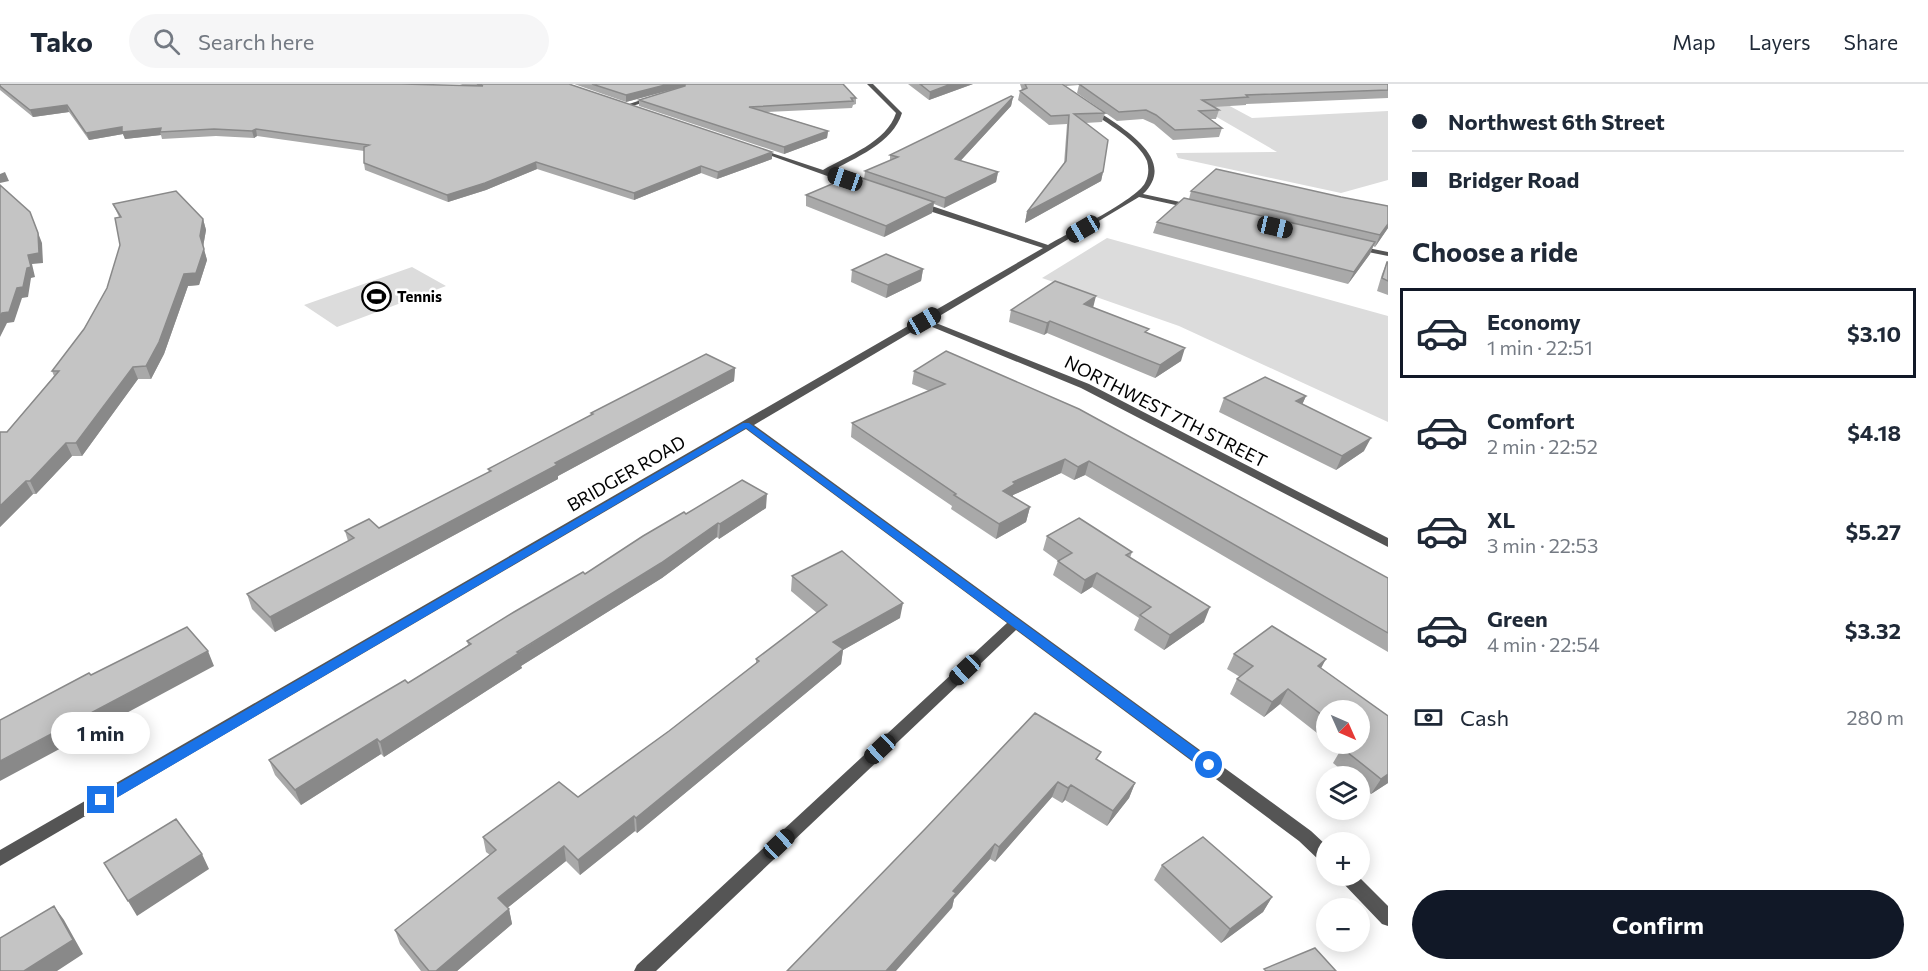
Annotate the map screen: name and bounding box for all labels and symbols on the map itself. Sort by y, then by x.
car [825,165,865,193]
car [1063,212,1103,246]
car [1255,214,1295,240]
sports icon: Tennis [360,280,392,312]
place label: Tennis [397,287,442,305]
car [904,304,944,338]
street label: NORTHWEST 7TH STREET [1061,350,1271,472]
street label: BRIDGER ROAD [563,430,689,516]
car [946,651,984,689]
north arrow [1316,700,1370,754]
callout: 1 min [51,713,150,755]
car [861,730,899,768]
route start [1195,751,1222,778]
route end [87,786,114,813]
car [760,825,798,863]

